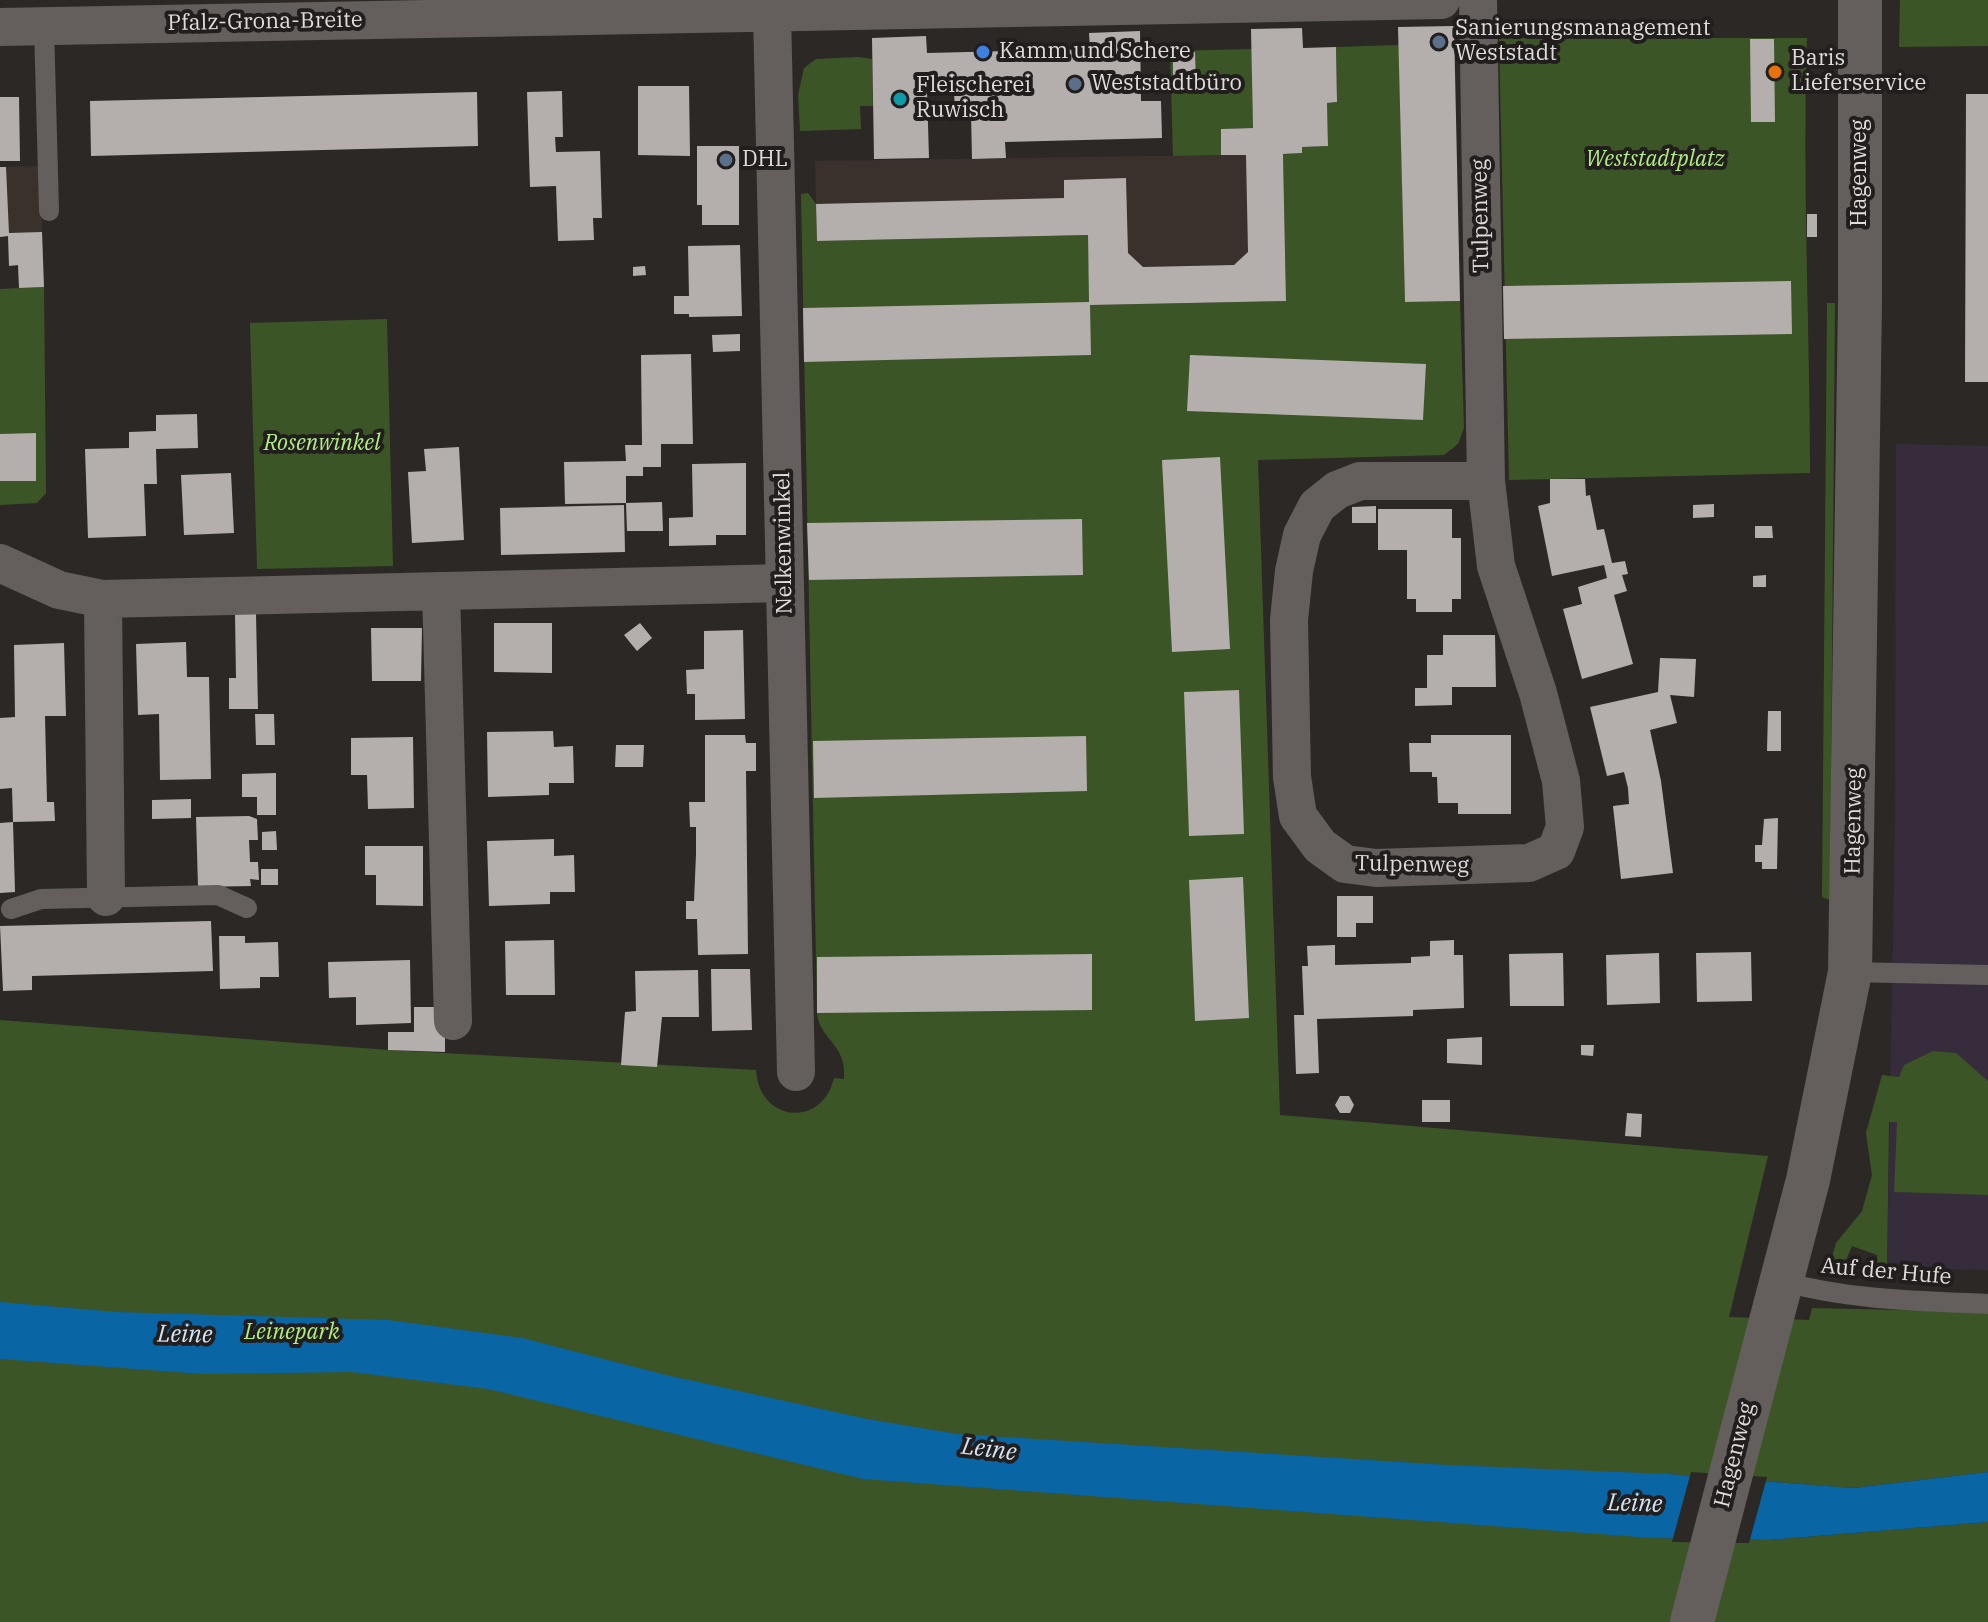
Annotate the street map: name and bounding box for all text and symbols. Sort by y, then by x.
street label: Pfalz-Grona-Breite [167,7,363,37]
place label: Sanierungsmanagement Weststadt [1455,16,1710,68]
marker: Sanierungsmanagement Weststadt [1430,33,1448,51]
place label: Kamm und Schere [999,39,1191,65]
marker: Kamm und Schere [974,43,992,61]
place label: Baris Lieferservice [1791,46,1926,98]
marker: Baris Lieferservice [1766,63,1784,81]
place label: Weststadtbüro [1091,71,1242,97]
place label: Fleischerei Ruwisch [916,73,1031,124]
marker: Weststadtbüro [1066,75,1084,93]
marker: Fleischerei Ruwisch [891,90,909,108]
street label: Hagenweg [1847,119,1873,227]
place label: DHL [742,147,788,173]
park label: Weststadtplatz [1585,147,1725,173]
marker: DHL [717,151,735,169]
street label: Tulpenweg [1467,159,1495,273]
park label: Rosenwinkel [264,431,380,457]
street label: Nelkenwinkel [770,472,798,614]
street label: Hagenweg [1840,767,1868,875]
street label: Tulpenweg [1355,851,1469,879]
street label: Auf der Hufe [1820,1253,1952,1291]
water label: Leine [157,1320,213,1350]
park label: Leinepark [244,1320,340,1346]
street label: Hagenweg [1709,1400,1761,1510]
water label: Leine [960,1432,1018,1468]
water label: Leine [1607,1489,1663,1519]

